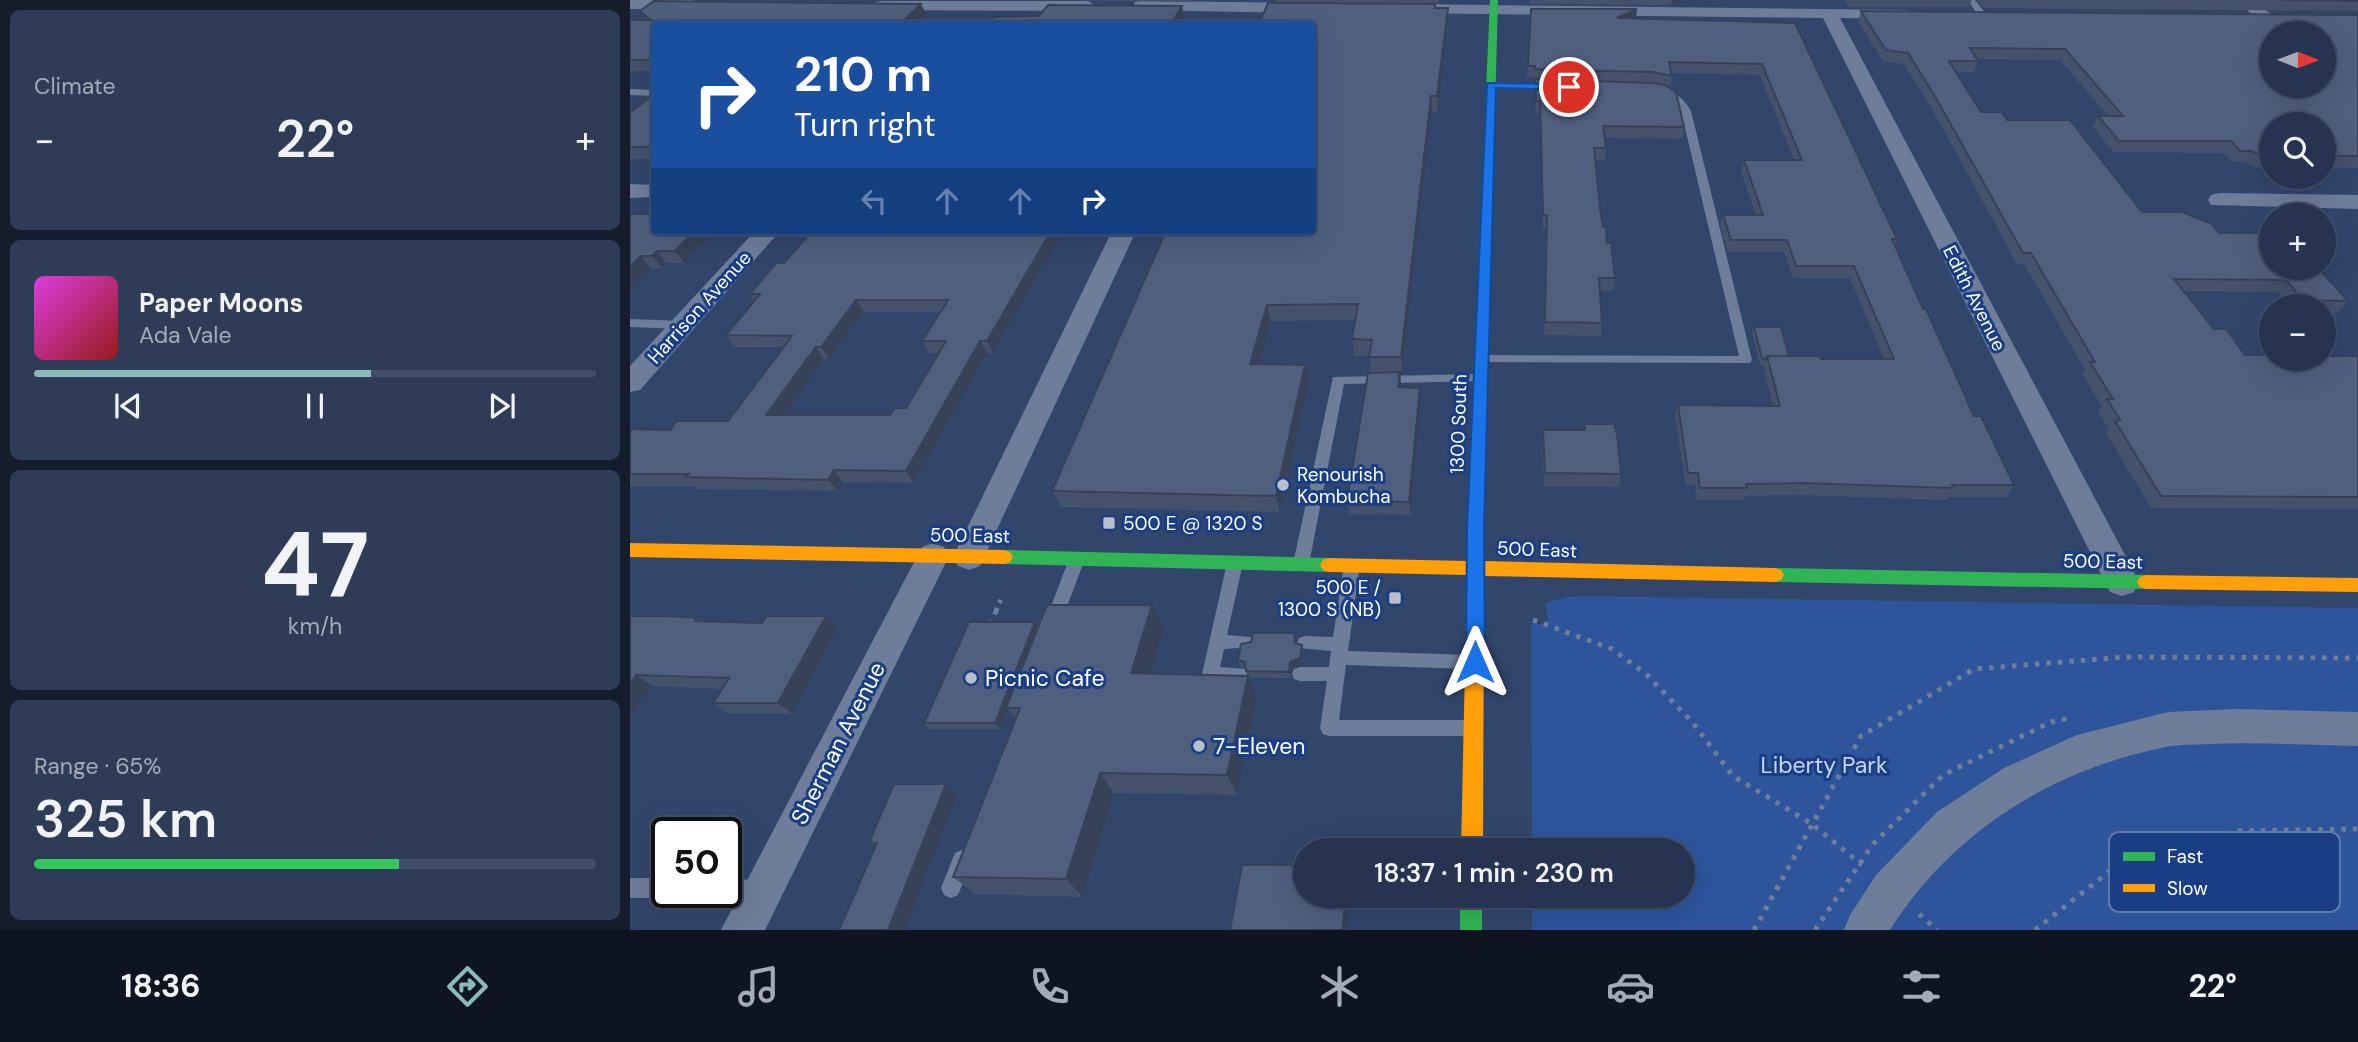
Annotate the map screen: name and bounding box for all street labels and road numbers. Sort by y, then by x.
street label: Edith Avenue [1937,241,2012,355]
street label: Harrison Avenue [642,246,757,369]
street label: 1300 South [1444,374,1473,474]
street label: 500 East [930,522,1010,549]
street label: 500 East [1496,536,1578,563]
street label: 500 East [2063,548,2143,575]
street label: Sherman Avenue [784,657,892,829]

